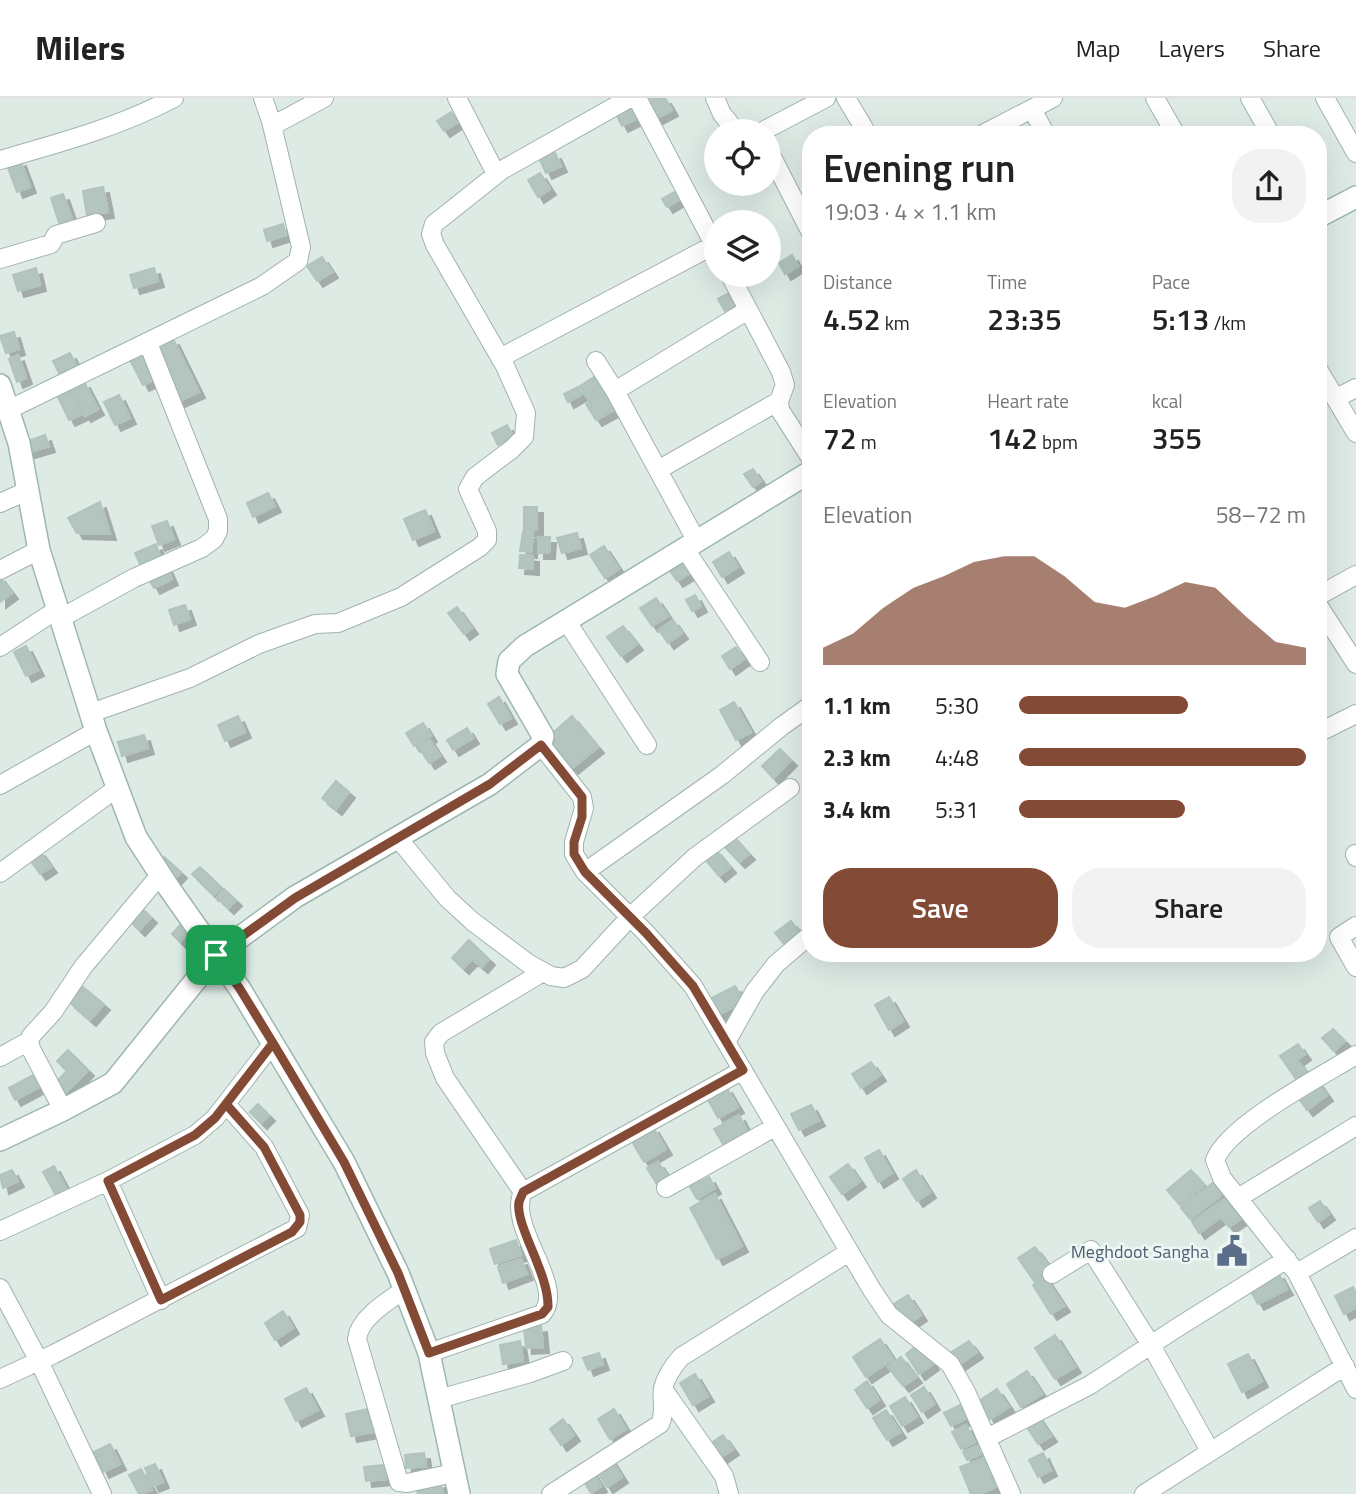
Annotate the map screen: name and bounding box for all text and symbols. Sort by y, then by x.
text: Milers [35,23,125,73]
text: Map [1076,30,1121,66]
text: Layers [1159,30,1225,66]
text: Share [1263,30,1321,66]
map controls [704,119,781,287]
button: locate [704,119,781,196]
text: Evening run [823,139,1016,197]
button: share [1232,149,1306,223]
text: 19:03 · 4 × 1.1 km [823,194,997,229]
button: layers [704,210,781,287]
text: Distance [823,267,892,296]
text: Time [987,267,1027,296]
text: Pace [1152,267,1190,296]
text: 4.52 [823,296,881,342]
text: 23:35 [987,296,1062,342]
text: 5:13 [1152,296,1209,342]
text: km [881,308,910,337]
text: /km [1209,308,1246,337]
text: Elevation [823,386,897,415]
text: Heart rate [987,386,1069,415]
text: kcal [1152,386,1183,415]
text: 72 [823,415,857,461]
text: 142 [987,415,1038,461]
text: 355 [1152,415,1202,461]
text: m [857,427,877,456]
text: bpm [1038,427,1078,456]
text: Elevation [823,497,912,532]
text: 58–72 m [1216,497,1306,532]
text: 1.1 km [823,688,891,723]
text: 5:30 [935,688,979,723]
text: 2.3 km [823,740,891,775]
text: 4:48 [935,740,979,775]
text: 3.4 km [823,792,891,827]
text: 5:31 [935,792,979,827]
button: Save [823,868,1058,948]
button: Share [1072,868,1306,948]
pin [186,925,246,985]
icon: arrive [197,936,235,974]
public building icon: Meghdoot Sangha [1215,1234,1249,1268]
place label: Meghdoot Sangha [1071,1238,1209,1265]

